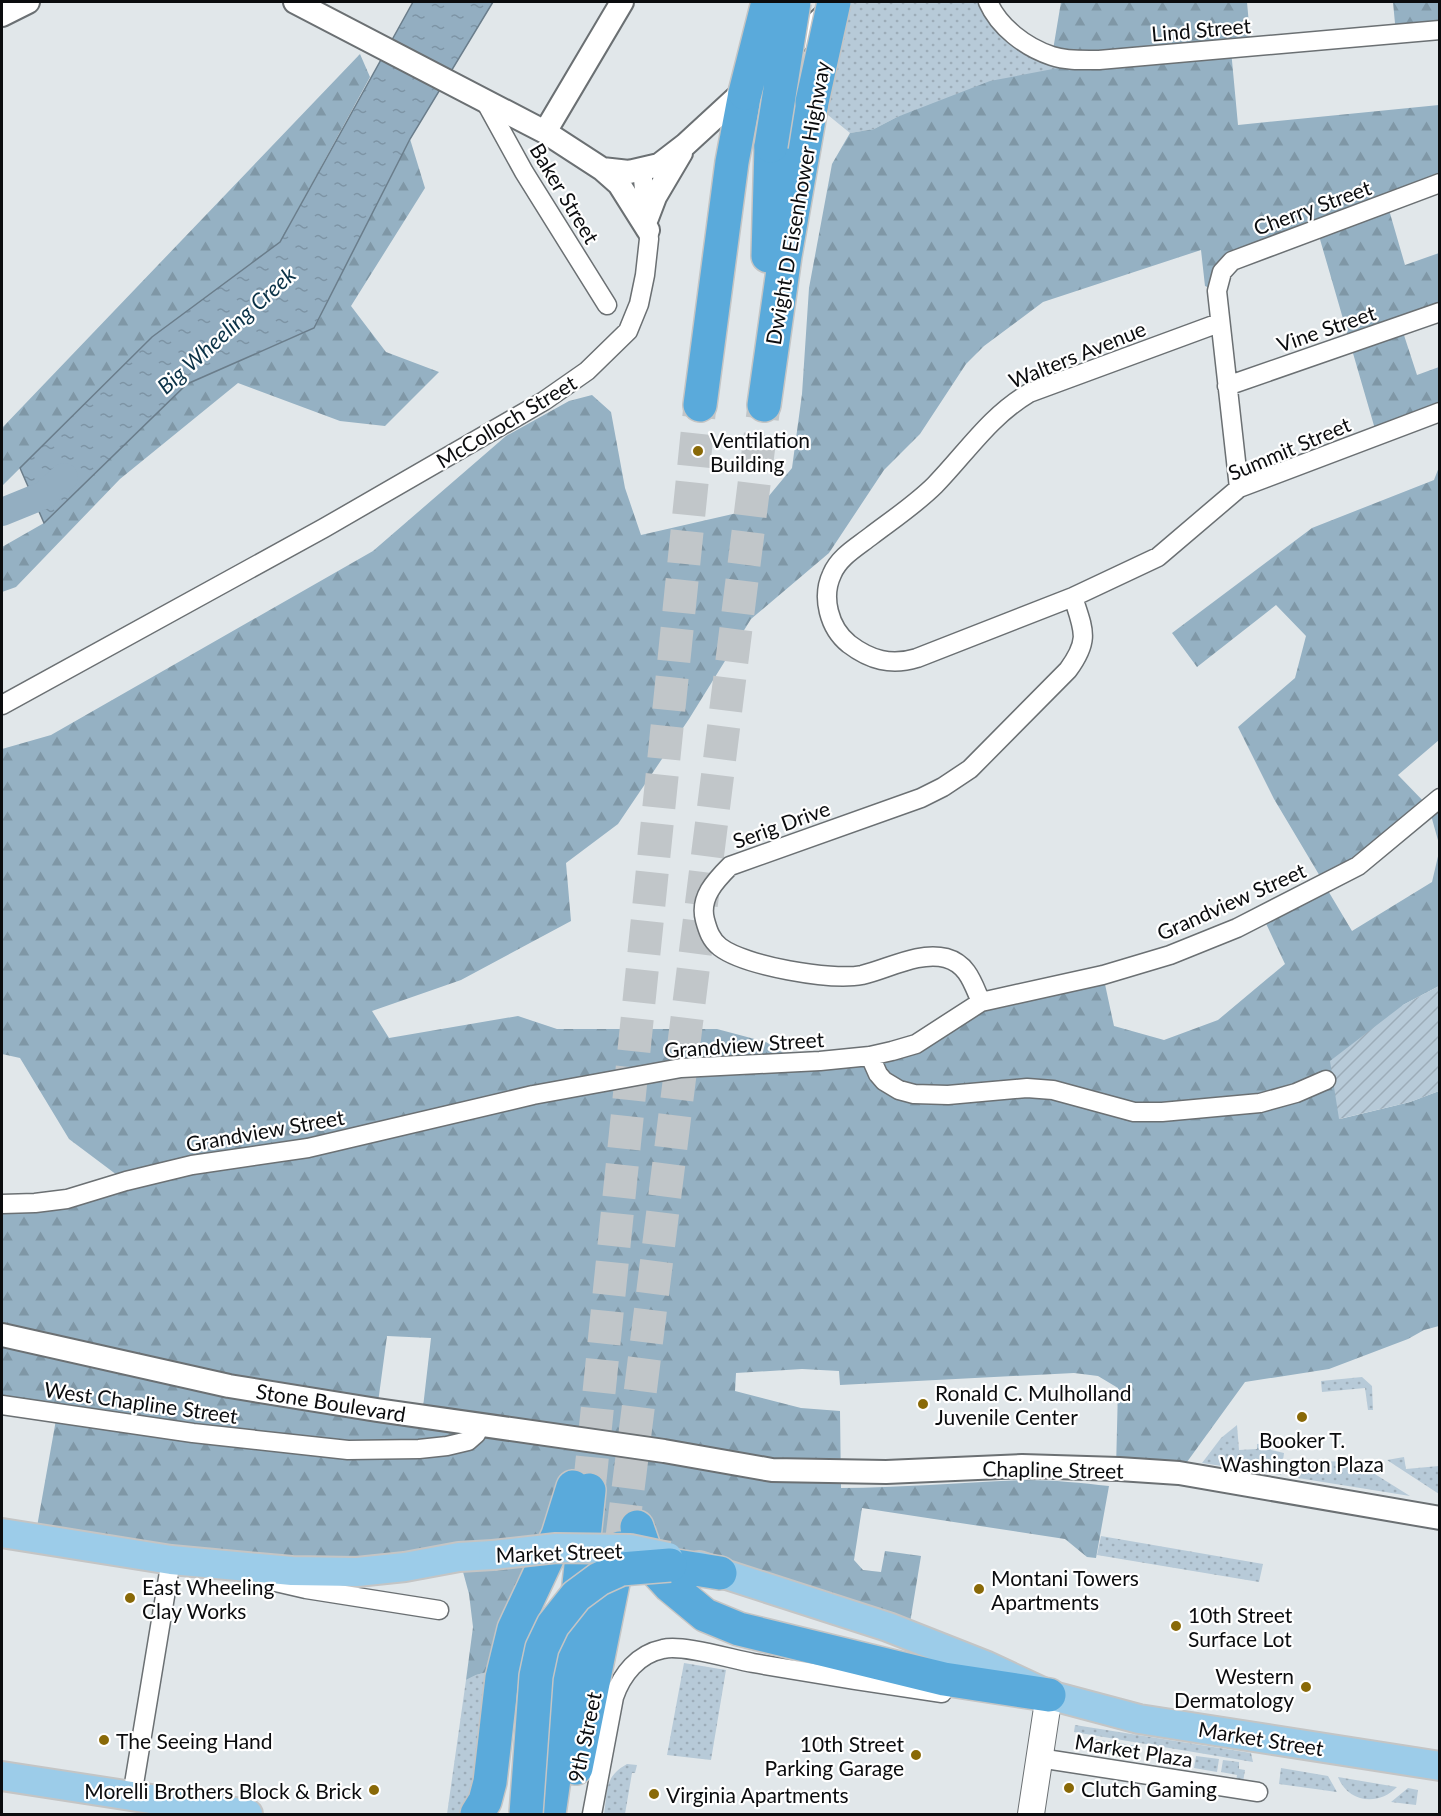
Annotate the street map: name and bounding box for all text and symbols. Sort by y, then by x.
street label: Lind Street [1150,12,1252,46]
street label: Dwight D Eisenhower Highway [760,59,834,347]
street label: Baker Street [525,138,605,248]
street label: Cherry Street [1250,174,1375,240]
water label: Big Wheeling Creek [151,260,301,399]
street label: Vine Street [1273,299,1379,357]
street label: Walters Avenue [1005,315,1149,393]
street label: McColloch Street [431,369,581,473]
street label: Summit Street [1224,411,1354,485]
place label: Ventilation Building [710,427,810,476]
marker: Ventilation Building [691,444,705,458]
street label: Serig Drive [729,795,833,853]
street label: Grandview Street [1153,857,1310,945]
street label: Grandview Street [663,1026,825,1062]
street label: Grandview Street [184,1104,346,1156]
street label: West Chapline Street [43,1376,240,1428]
street label: Stone Boulevard [254,1378,408,1426]
place label: Ronald C. Mulholland Juvenile Center [935,1380,1131,1429]
marker: Ronald C. Mulholland Juvenile Center [916,1397,930,1411]
marker: Booker T. Washington Plaza [1295,1410,1309,1424]
place label: Booker T. Washington Plaza [1220,1427,1384,1476]
street label: Chapline Street [982,1455,1124,1483]
street label: Market Street [495,1537,623,1567]
place label: Montani Towers Apartments [991,1565,1139,1614]
place label: East Wheeling Clay Works [142,1574,274,1623]
marker: Montani Towers Apartments [972,1582,986,1596]
marker: East Wheeling Clay Works [123,1591,137,1605]
place label: 10th Street Surface Lot [1188,1602,1293,1651]
marker: 10th Street Surface Lot [1169,1619,1183,1633]
place label: Western Dermatology [1174,1663,1294,1712]
marker: Western Dermatology [1299,1680,1313,1694]
street label: 9th Street [562,1689,606,1785]
street label: Market Street [1197,1716,1326,1760]
place label: The Seeing Hand [116,1728,273,1753]
street label: Market Plaza [1073,1728,1195,1772]
place label: 10th Street Parking Garage [764,1731,904,1780]
marker: The Seeing Hand [97,1733,111,1747]
marker: 10th Street Parking Garage [909,1748,923,1762]
place label: Clutch Gaming [1081,1776,1217,1801]
place label: Morelli Brothers Block & Brick [84,1778,362,1803]
marker: Clutch Gaming [1062,1781,1076,1795]
place label: Virginia Apartments [666,1782,849,1807]
marker: Morelli Brothers Block & Brick [367,1783,381,1797]
marker: Virginia Apartments [647,1787,661,1801]

